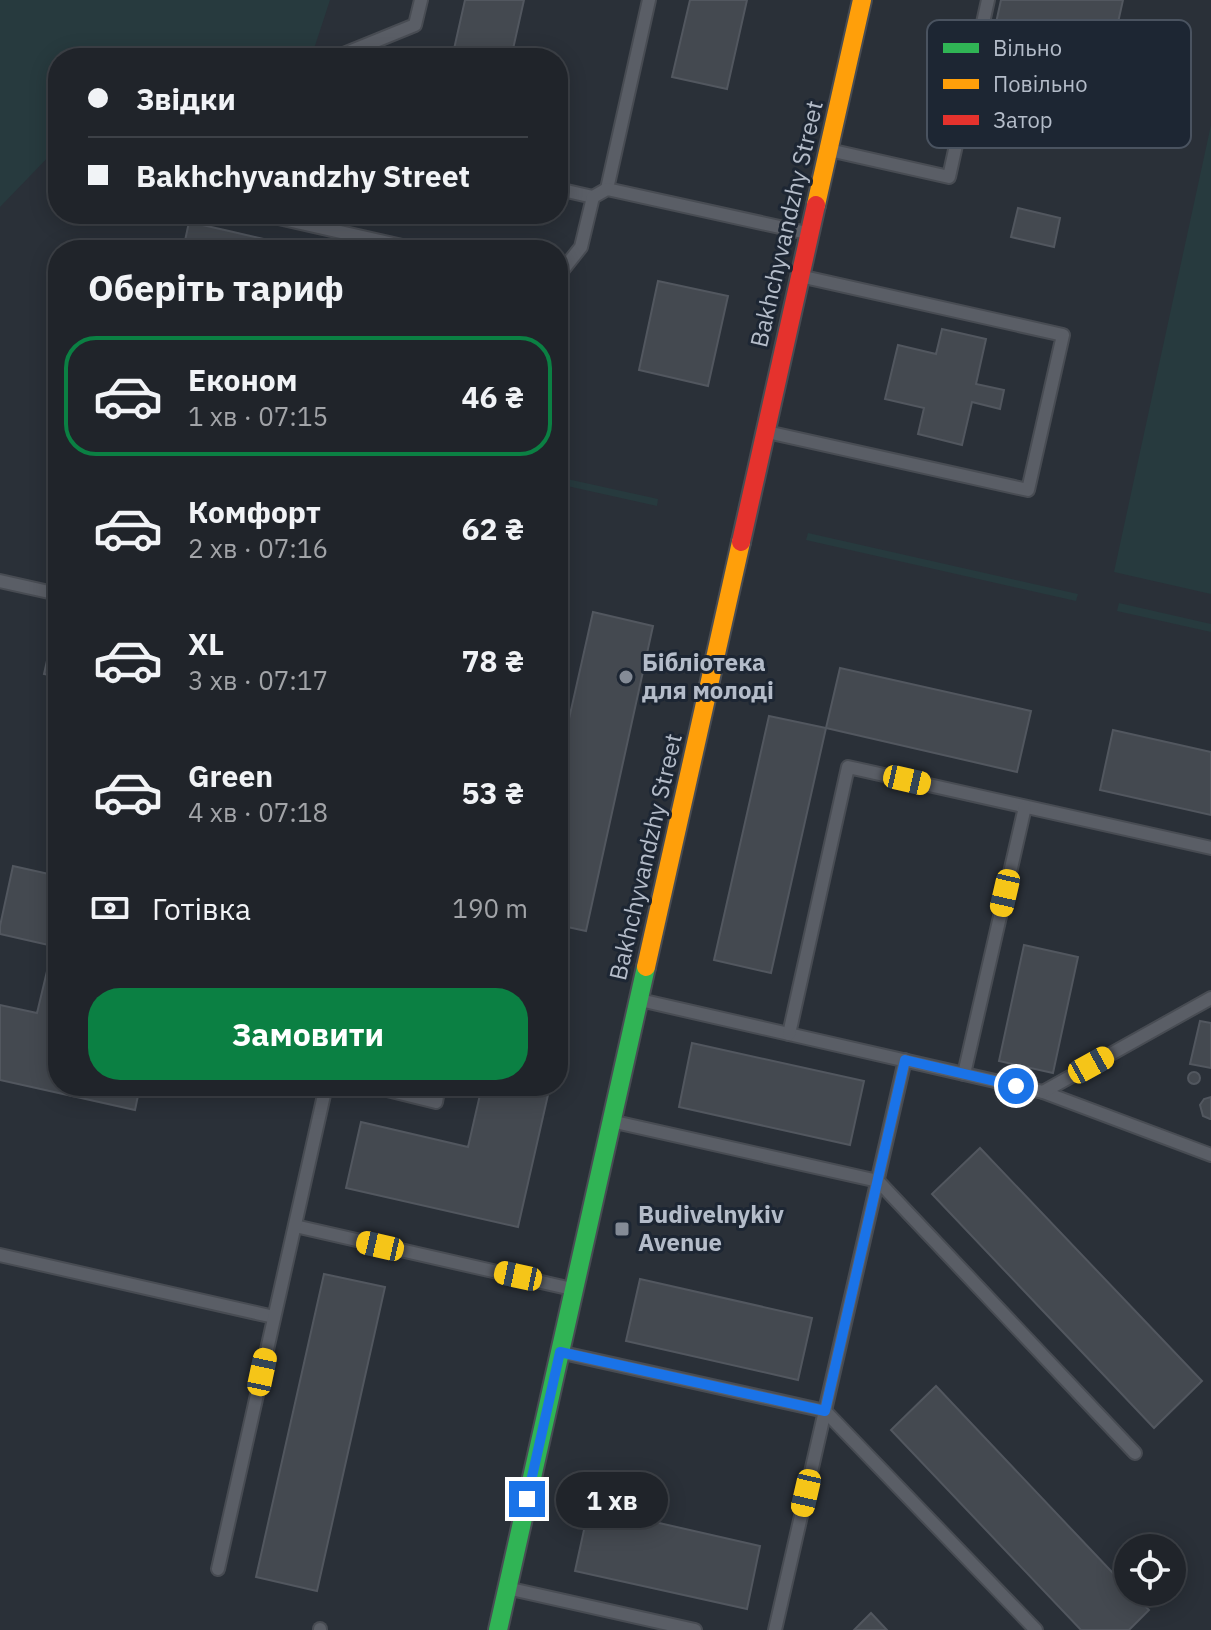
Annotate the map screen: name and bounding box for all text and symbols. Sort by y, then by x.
legend [927,20,1191,148]
text: Вільно [993,33,1062,62]
text: Повільно [993,69,1087,98]
text: Звідки [136,79,236,118]
street label: Bakhchyvandzhy Street [742,97,830,350]
text: Затор [993,105,1053,134]
text: Bakhchyvandzhy Street [136,156,470,195]
text: Оберіть тариф [88,264,344,311]
icon: car [92,360,164,432]
text: Економ [188,360,298,399]
text: 46 ₴ [462,377,524,416]
text: 1 хв · 07:15 [188,399,328,433]
icon: car [92,492,164,564]
text: Комфорт [188,492,321,531]
text: 62 ₴ [462,509,524,548]
text: 2 хв · 07:16 [188,531,328,565]
icon: car [92,624,164,696]
text: XL [188,624,224,663]
text: 78 ₴ [462,641,524,680]
place label: Бібліотека для молоді [642,646,774,706]
text: 3 хв · 07:17 [188,663,328,697]
marker: Бібліотека для молоді [617,668,635,686]
street label: Bakhchyvandzhy Street [601,730,689,983]
icon: car [92,756,164,828]
text: Green [188,756,273,795]
car [881,763,933,797]
text: 53 ₴ [462,773,524,812]
text: 4 хв · 07:18 [188,795,328,829]
car [988,867,1022,919]
icon: cash [88,886,132,930]
text: Готівка [152,889,251,928]
text: 190 m [452,891,528,925]
button: Замовити [88,988,528,1080]
car [1064,1043,1118,1087]
route start [998,1068,1034,1104]
place label: Budivelnykiv Avenue [638,1198,784,1258]
marker: Budivelnykiv Avenue [613,1220,631,1238]
car [354,1229,406,1263]
car [492,1259,544,1293]
car [245,1346,279,1398]
car [789,1467,823,1519]
callout: 1 хв [555,1471,667,1527]
route end [509,1481,545,1517]
text: 1 хв [586,1483,638,1517]
map controls [1114,1534,1186,1606]
button: locate [1114,1534,1186,1606]

